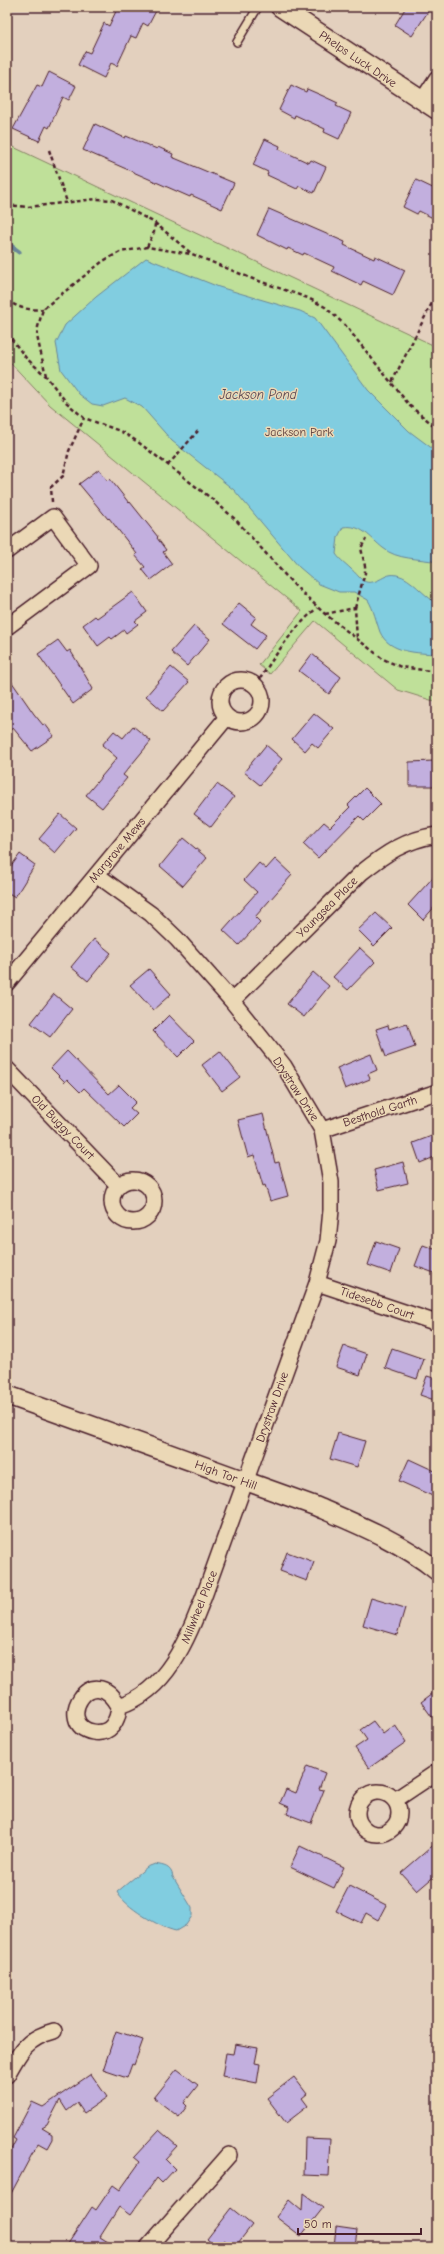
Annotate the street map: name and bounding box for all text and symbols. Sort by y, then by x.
street label: Phelps Luck Drive [317,28,399,90]
water label: Jackson Pond [218,387,298,402]
park label: Jackson Park [265,425,333,439]
street label: Margrave Mews [86,815,148,885]
street label: Youngsea Place [294,874,360,940]
street label: Drystraw Drive [270,1054,322,1124]
street label: Old Buggy Court [29,1092,98,1163]
street label: Besthold Garth [341,1092,419,1130]
street label: Tidesebb Court [338,1284,416,1322]
street label: Drystraw Drive [253,1370,291,1444]
street label: High Tor Hill [193,1457,259,1493]
street label: Millwheel Place [178,1568,220,1646]
scale bar [298,2210,421,2236]
text: 50 m [304,2217,332,2231]

